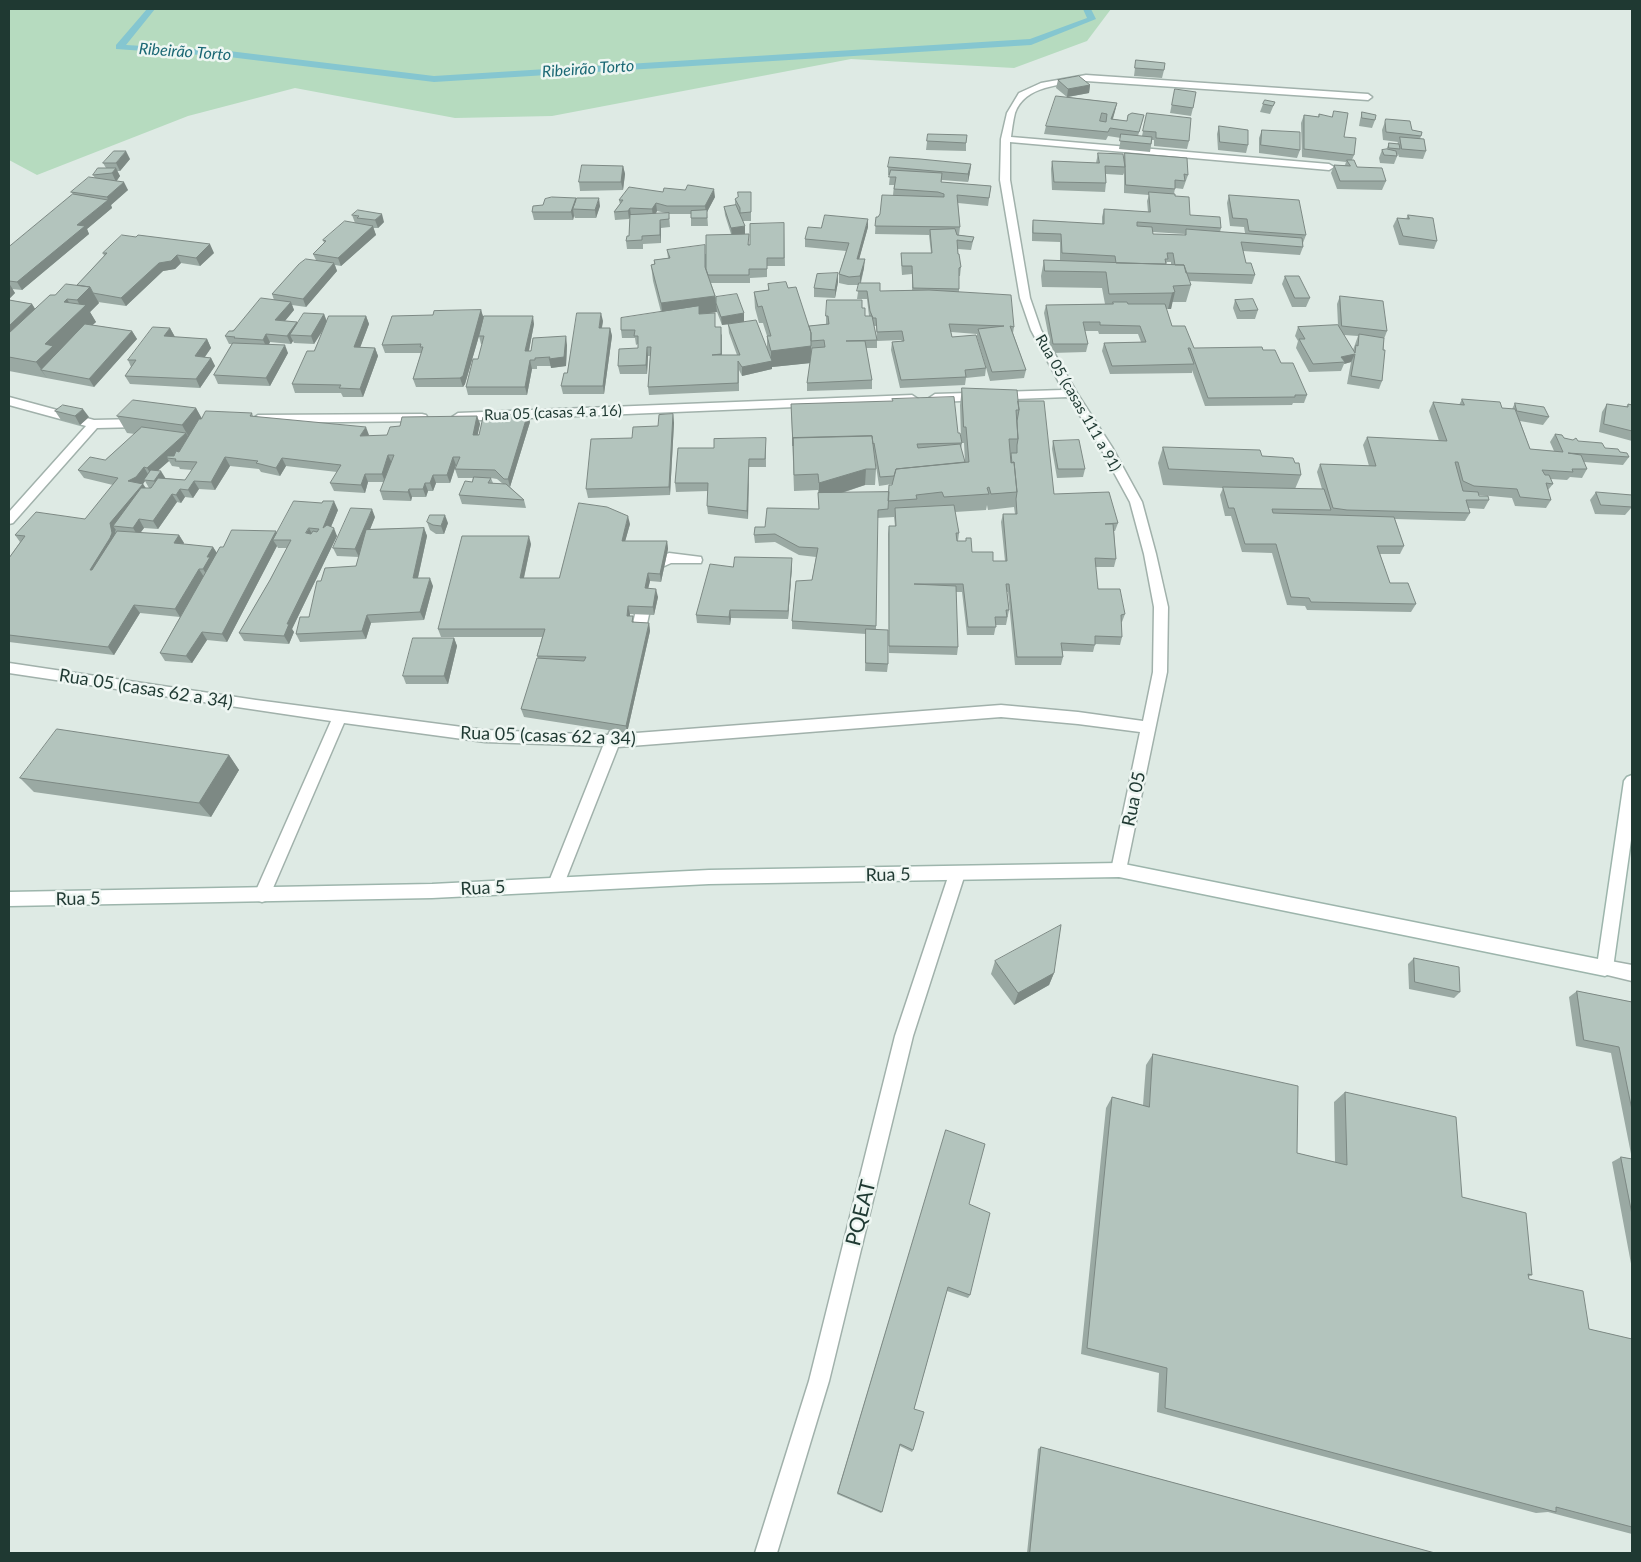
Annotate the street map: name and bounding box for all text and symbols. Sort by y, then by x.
water label: Ribeirão Torto [138,39,232,65]
water label: Ribeirão Torto [541,56,635,82]
street label: Rua 05 (casas 111 a 91) [1031,331,1125,475]
street label: Rua 05 (casas 4 a 16) [484,402,622,424]
street label: Rua 05 (casas 62 a 34) [58,665,234,713]
street label: Rua 05 (casas 62 a 34) [460,722,636,750]
street label: Rua 05 [1118,770,1150,828]
street label: Rua 5 [865,864,911,886]
street label: Rua 5 [460,876,506,900]
street label: Rua 5 [55,888,101,910]
street label: PQEAT [841,1178,881,1248]

